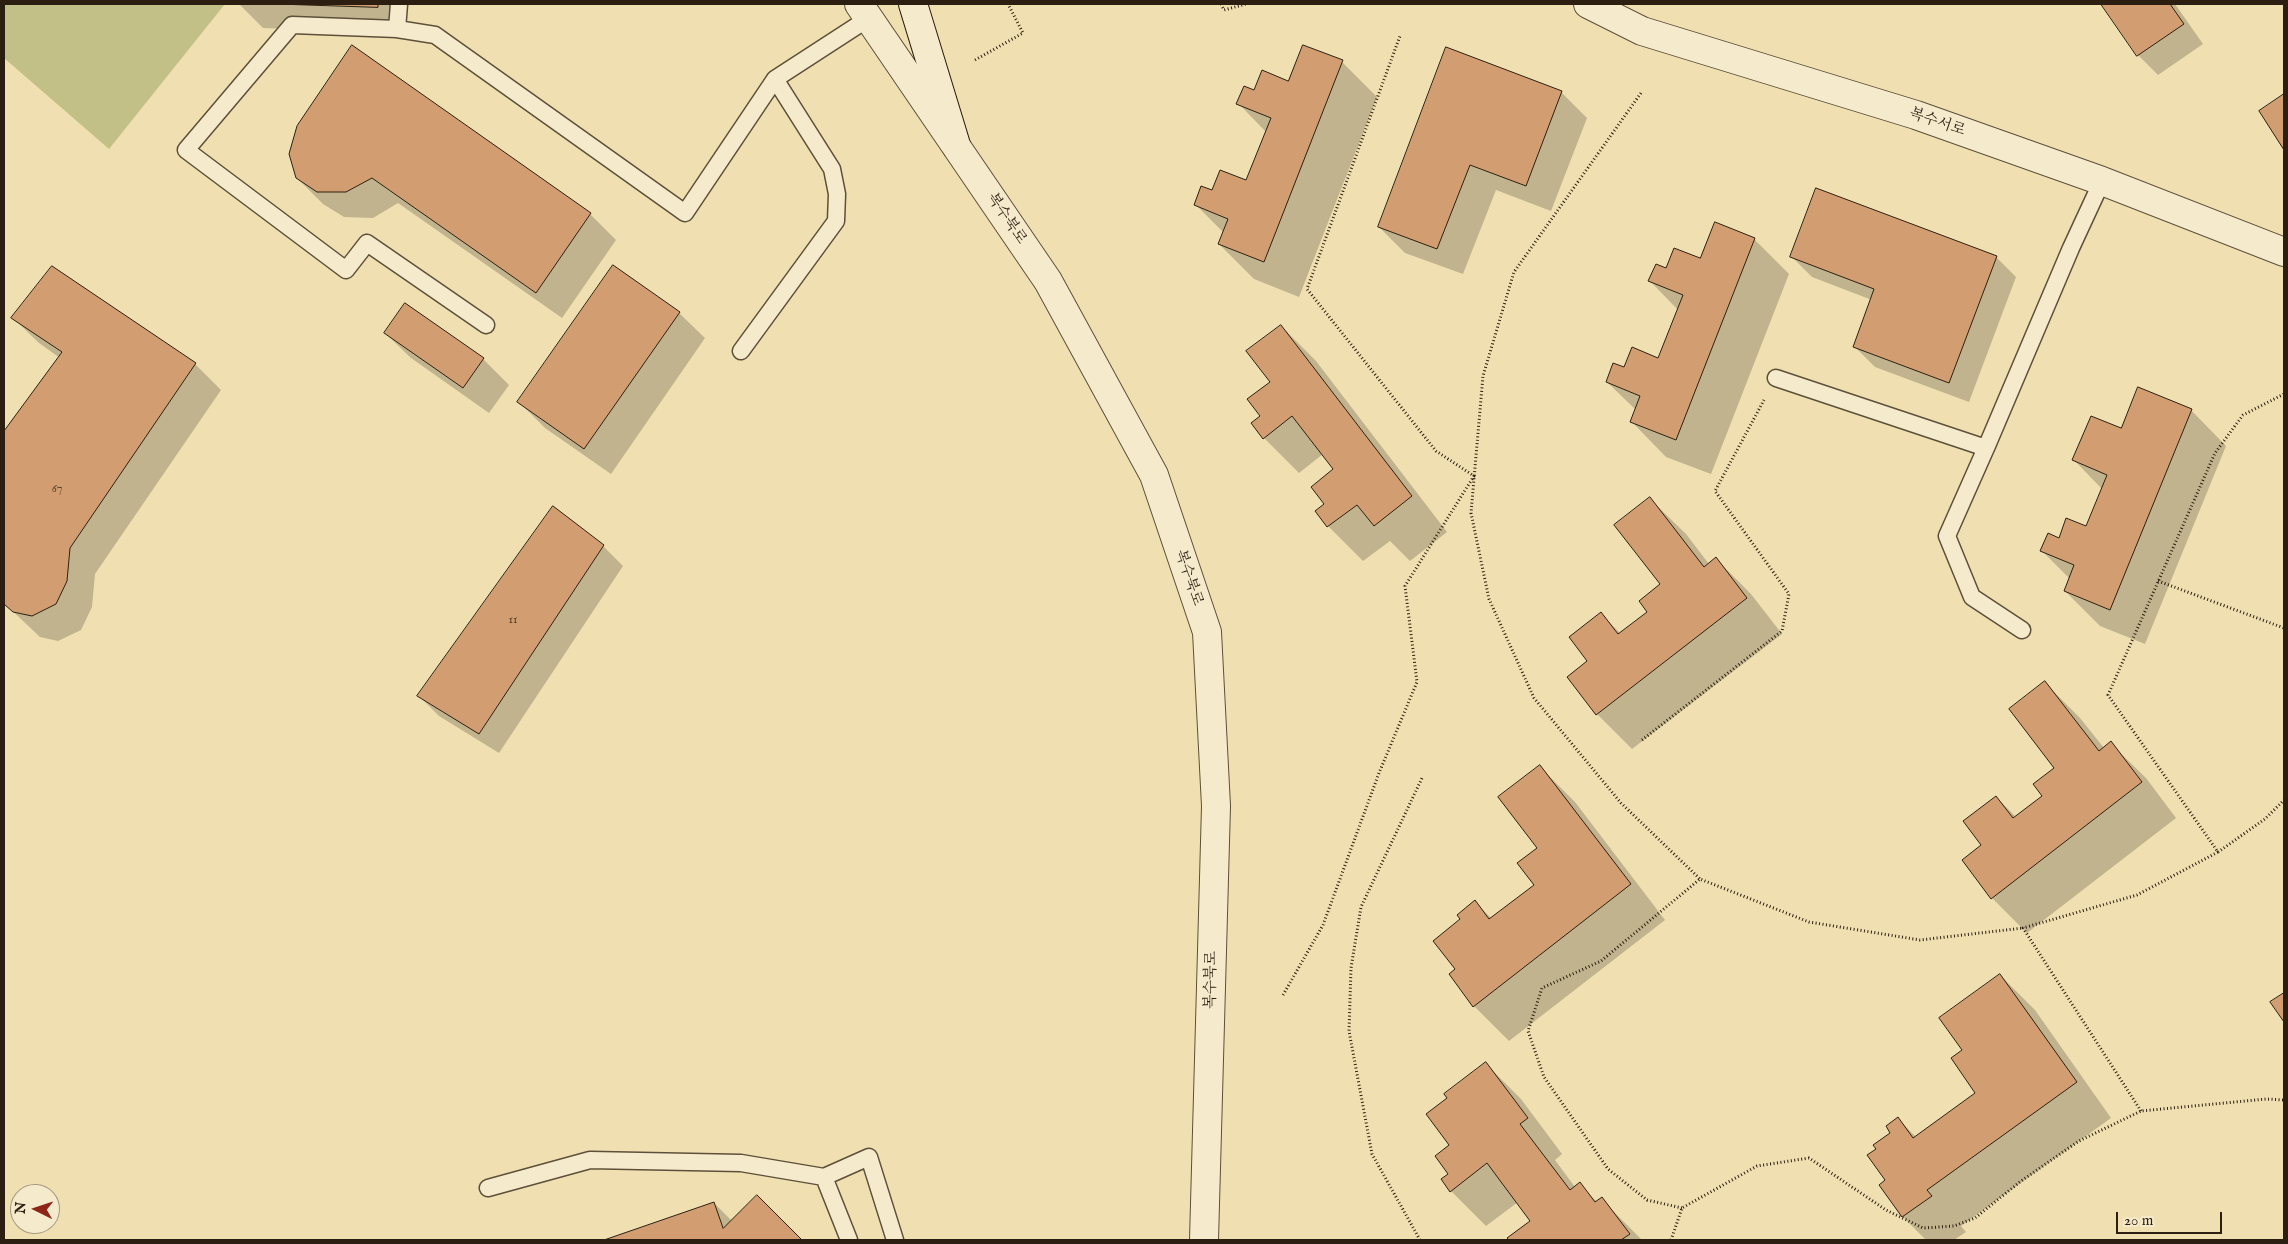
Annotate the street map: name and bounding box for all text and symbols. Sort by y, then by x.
street label: 복수서로 [1907,105,1967,141]
street label: 복수북로 [982,190,1030,248]
house number: 67 [52,483,62,497]
street label: 복수북로 [1170,548,1206,608]
house number: 11 [509,614,517,628]
street label: 복수북로 [1202,951,1222,1009]
north arrow [10,1184,60,1234]
text: N [12,1201,30,1215]
scale bar [2118,1202,2224,1234]
text: 20 m [2124,1211,2153,1230]

